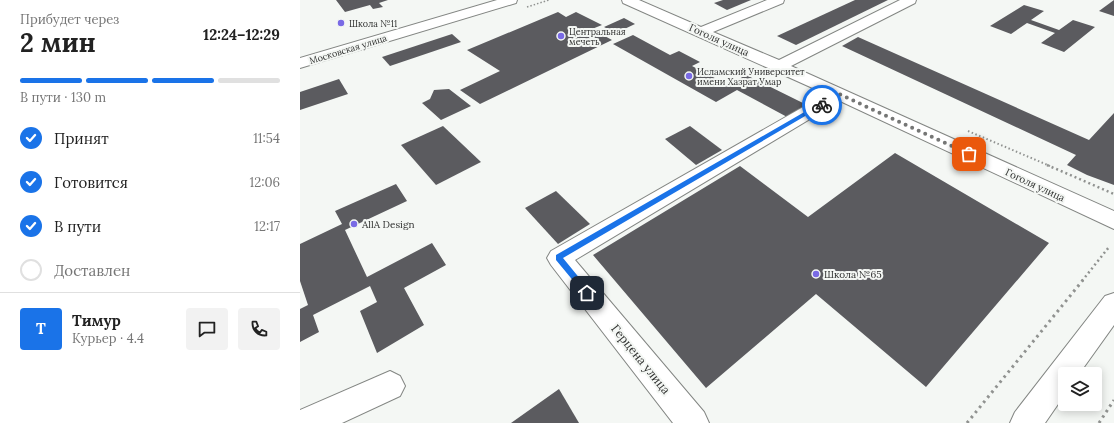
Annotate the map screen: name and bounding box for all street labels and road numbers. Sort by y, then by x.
street label: Гоголя улица [687,21,751,59]
street label: Московская улица [308,32,388,66]
street label: Гоголя улица [1003,166,1067,204]
street label: Герцена улица [608,321,674,397]

